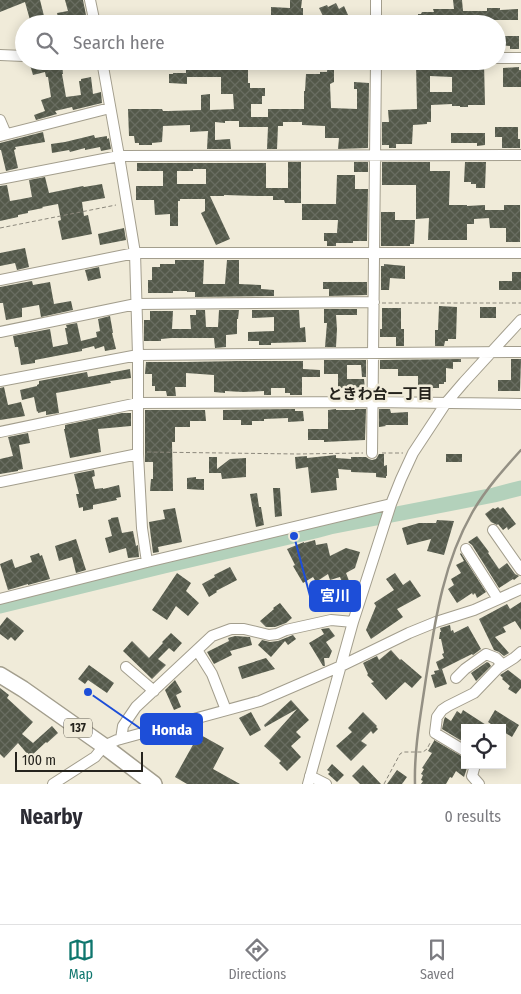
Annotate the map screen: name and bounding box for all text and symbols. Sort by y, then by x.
search box [15,15,506,70]
icon: search [33,29,61,57]
text: Search here [73,31,165,54]
district label: ときわ台一丁目 [327,385,433,403]
callout: 宮川 [310,581,360,611]
text: 宮川 [320,587,350,605]
callout: Honda [141,714,202,744]
road number: 137 [64,718,92,738]
text: Honda [152,721,193,739]
map controls [461,724,506,769]
button: locate [461,724,506,769]
scale bar [15,749,142,772]
text: 100 m [22,752,56,769]
text: Nearby [20,804,82,830]
text: 0 results [444,807,501,826]
tab: Map [67,936,95,983]
tab: Directions [228,936,286,983]
tab: Saved [420,936,454,983]

